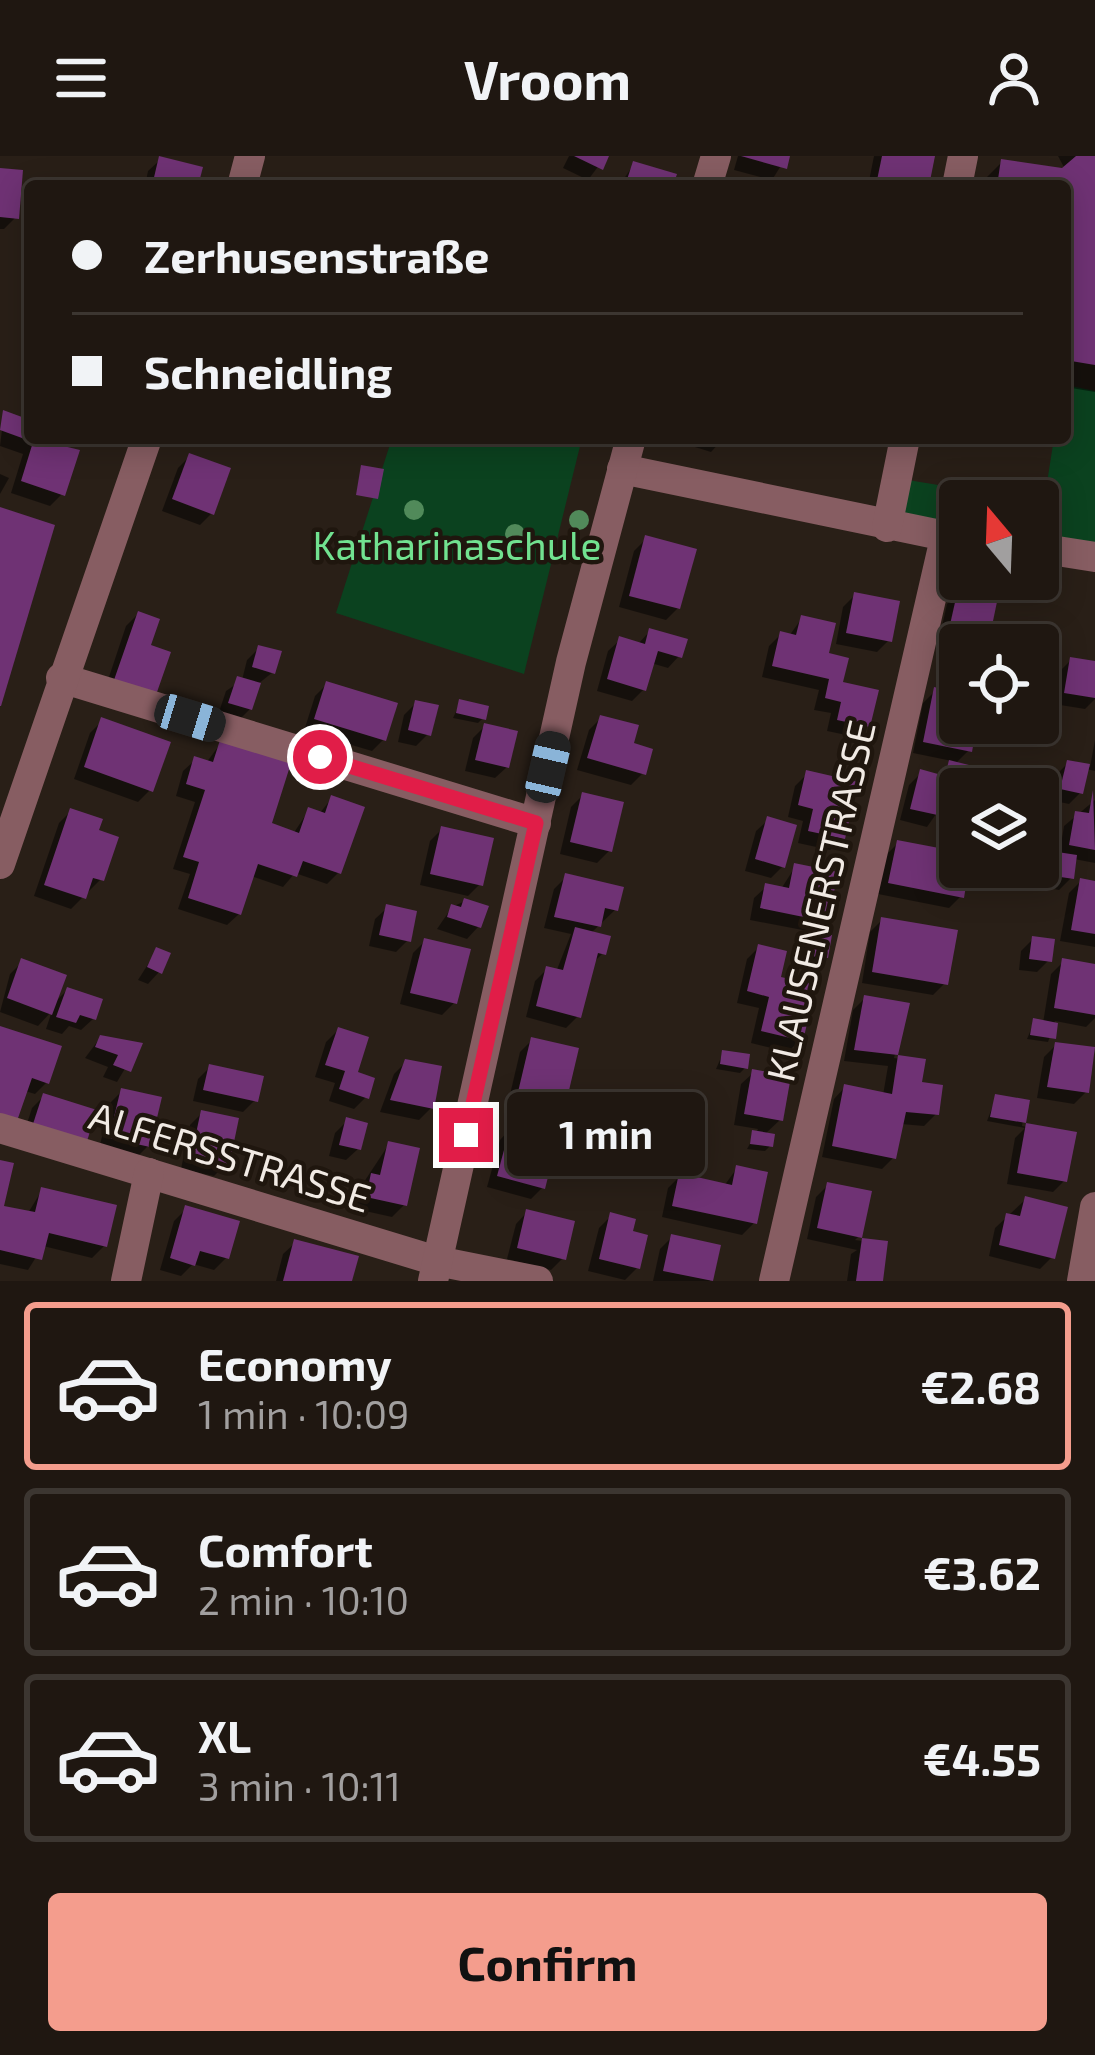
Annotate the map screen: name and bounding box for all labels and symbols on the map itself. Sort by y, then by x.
north arrow [939,480,1059,600]
park label: Katharinaschule [312,521,602,568]
car [150,690,230,746]
street label: KLAUSENERSTRASSE [755,716,884,1086]
car [522,728,574,806]
route start [293,730,347,784]
street label: ALFERSSTRASSE [84,1090,377,1221]
callout: 1 min [508,1093,706,1177]
route end [439,1108,493,1162]

